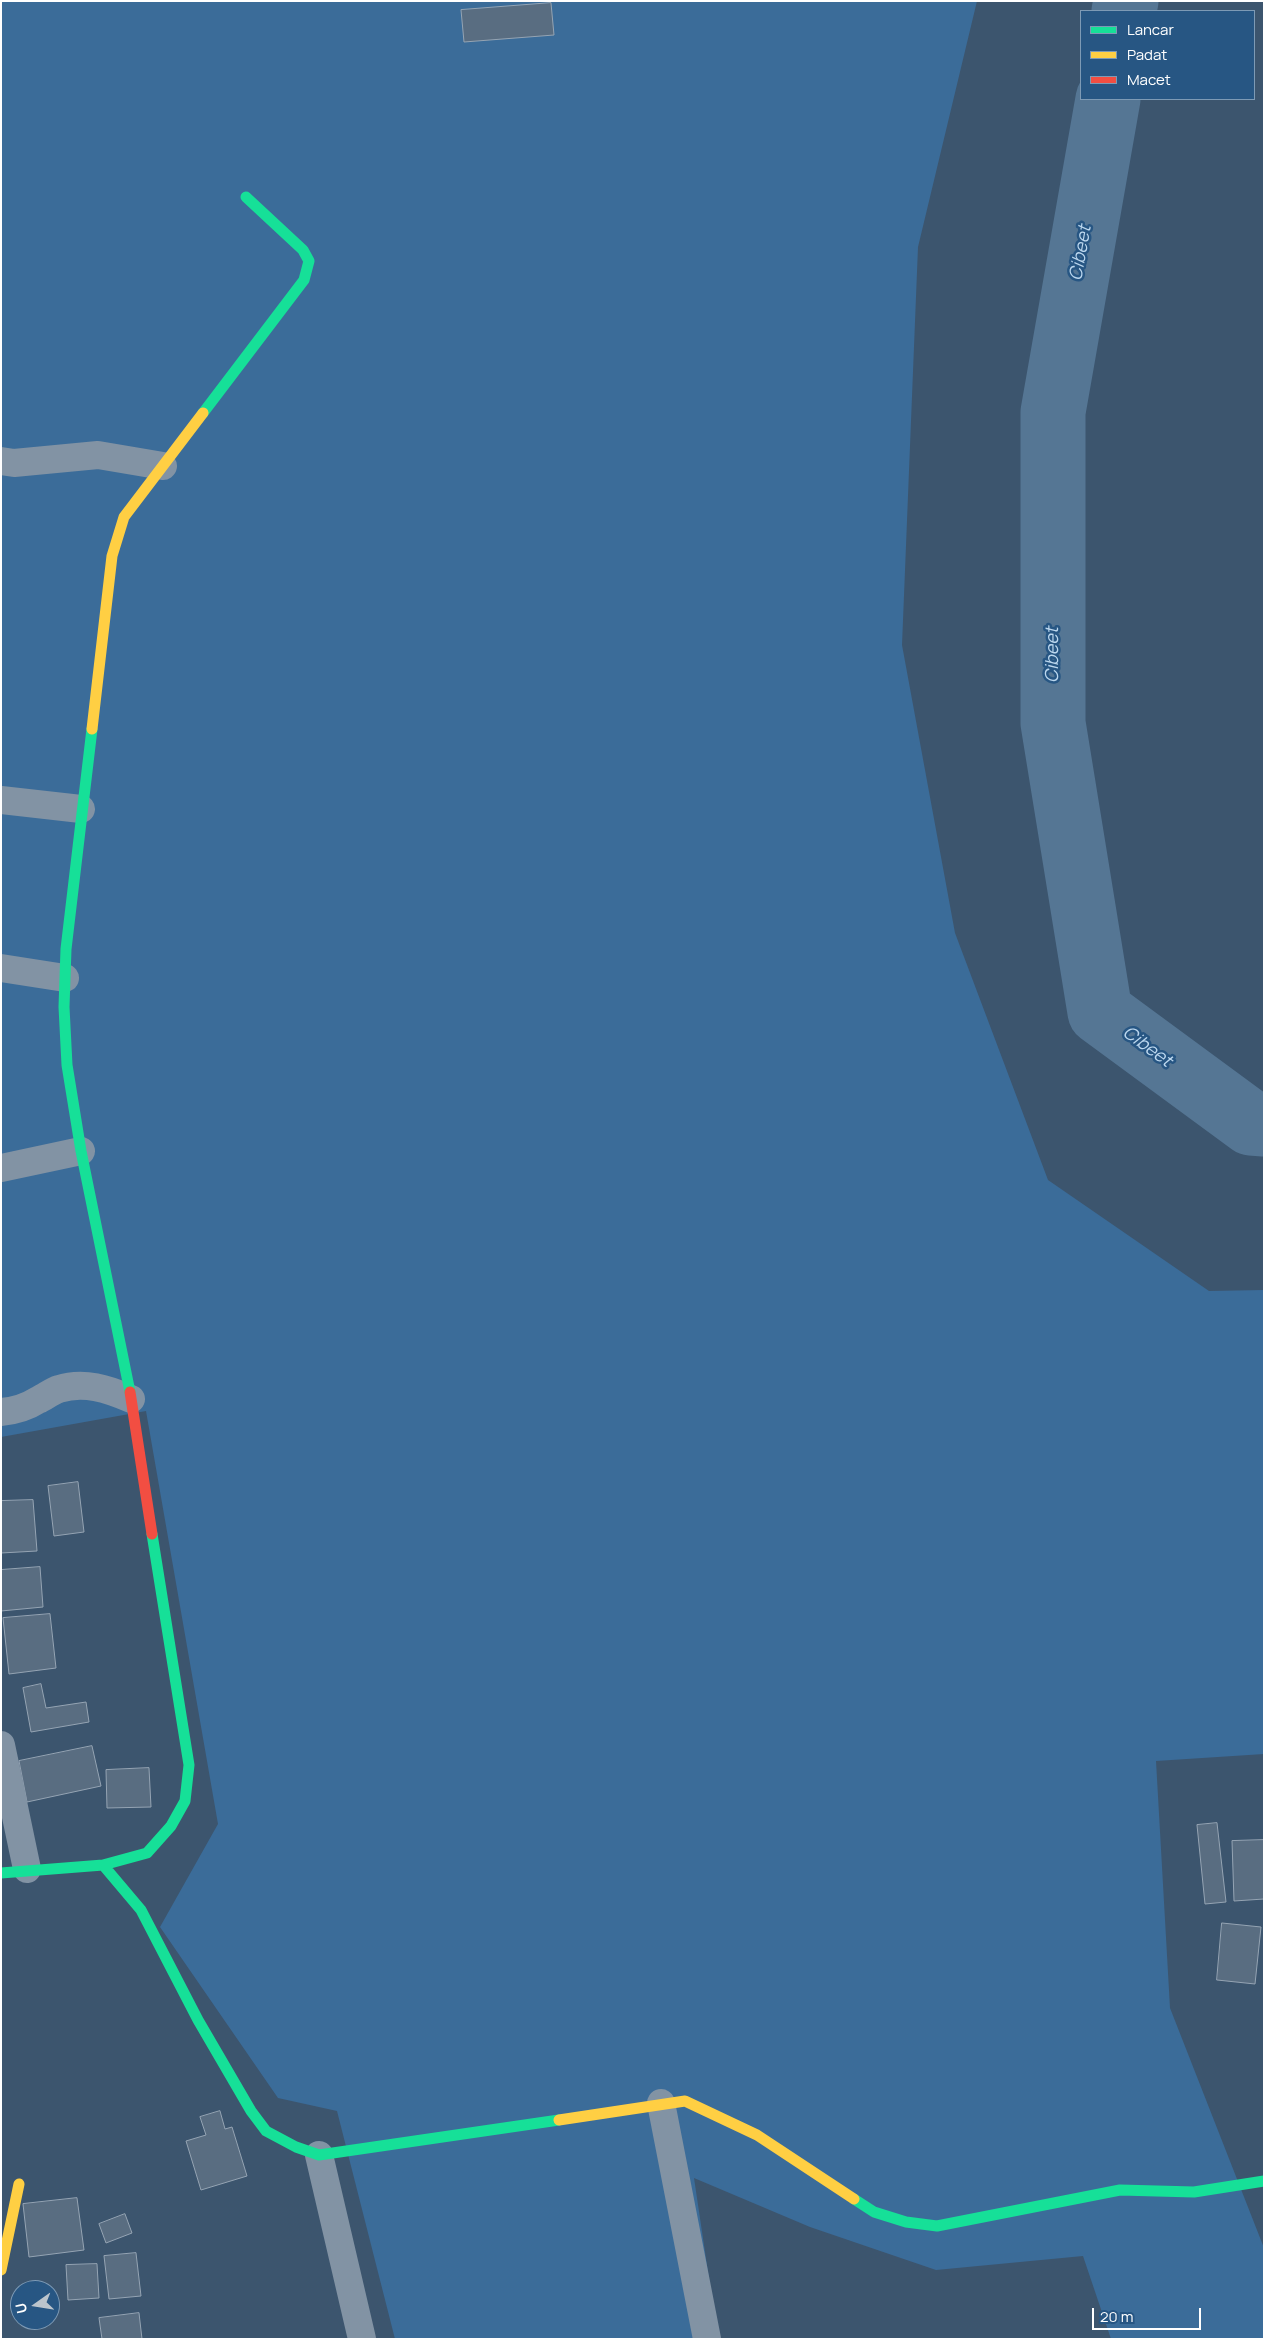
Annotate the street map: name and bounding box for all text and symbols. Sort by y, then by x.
legend [1080,10,1255,100]
text: Lancar [1127,19,1174,40]
text: Padat [1127,44,1167,65]
text: Macet [1127,69,1171,90]
water label: Cibeet [1066,224,1096,282]
water label: Cibeet [1042,627,1064,683]
water label: Cibeet [1118,1022,1176,1072]
north arrow [10,2280,60,2330]
scale bar [1095,2298,1204,2330]
text: U [10,2301,31,2315]
text: 20 m [1100,2306,1133,2327]

